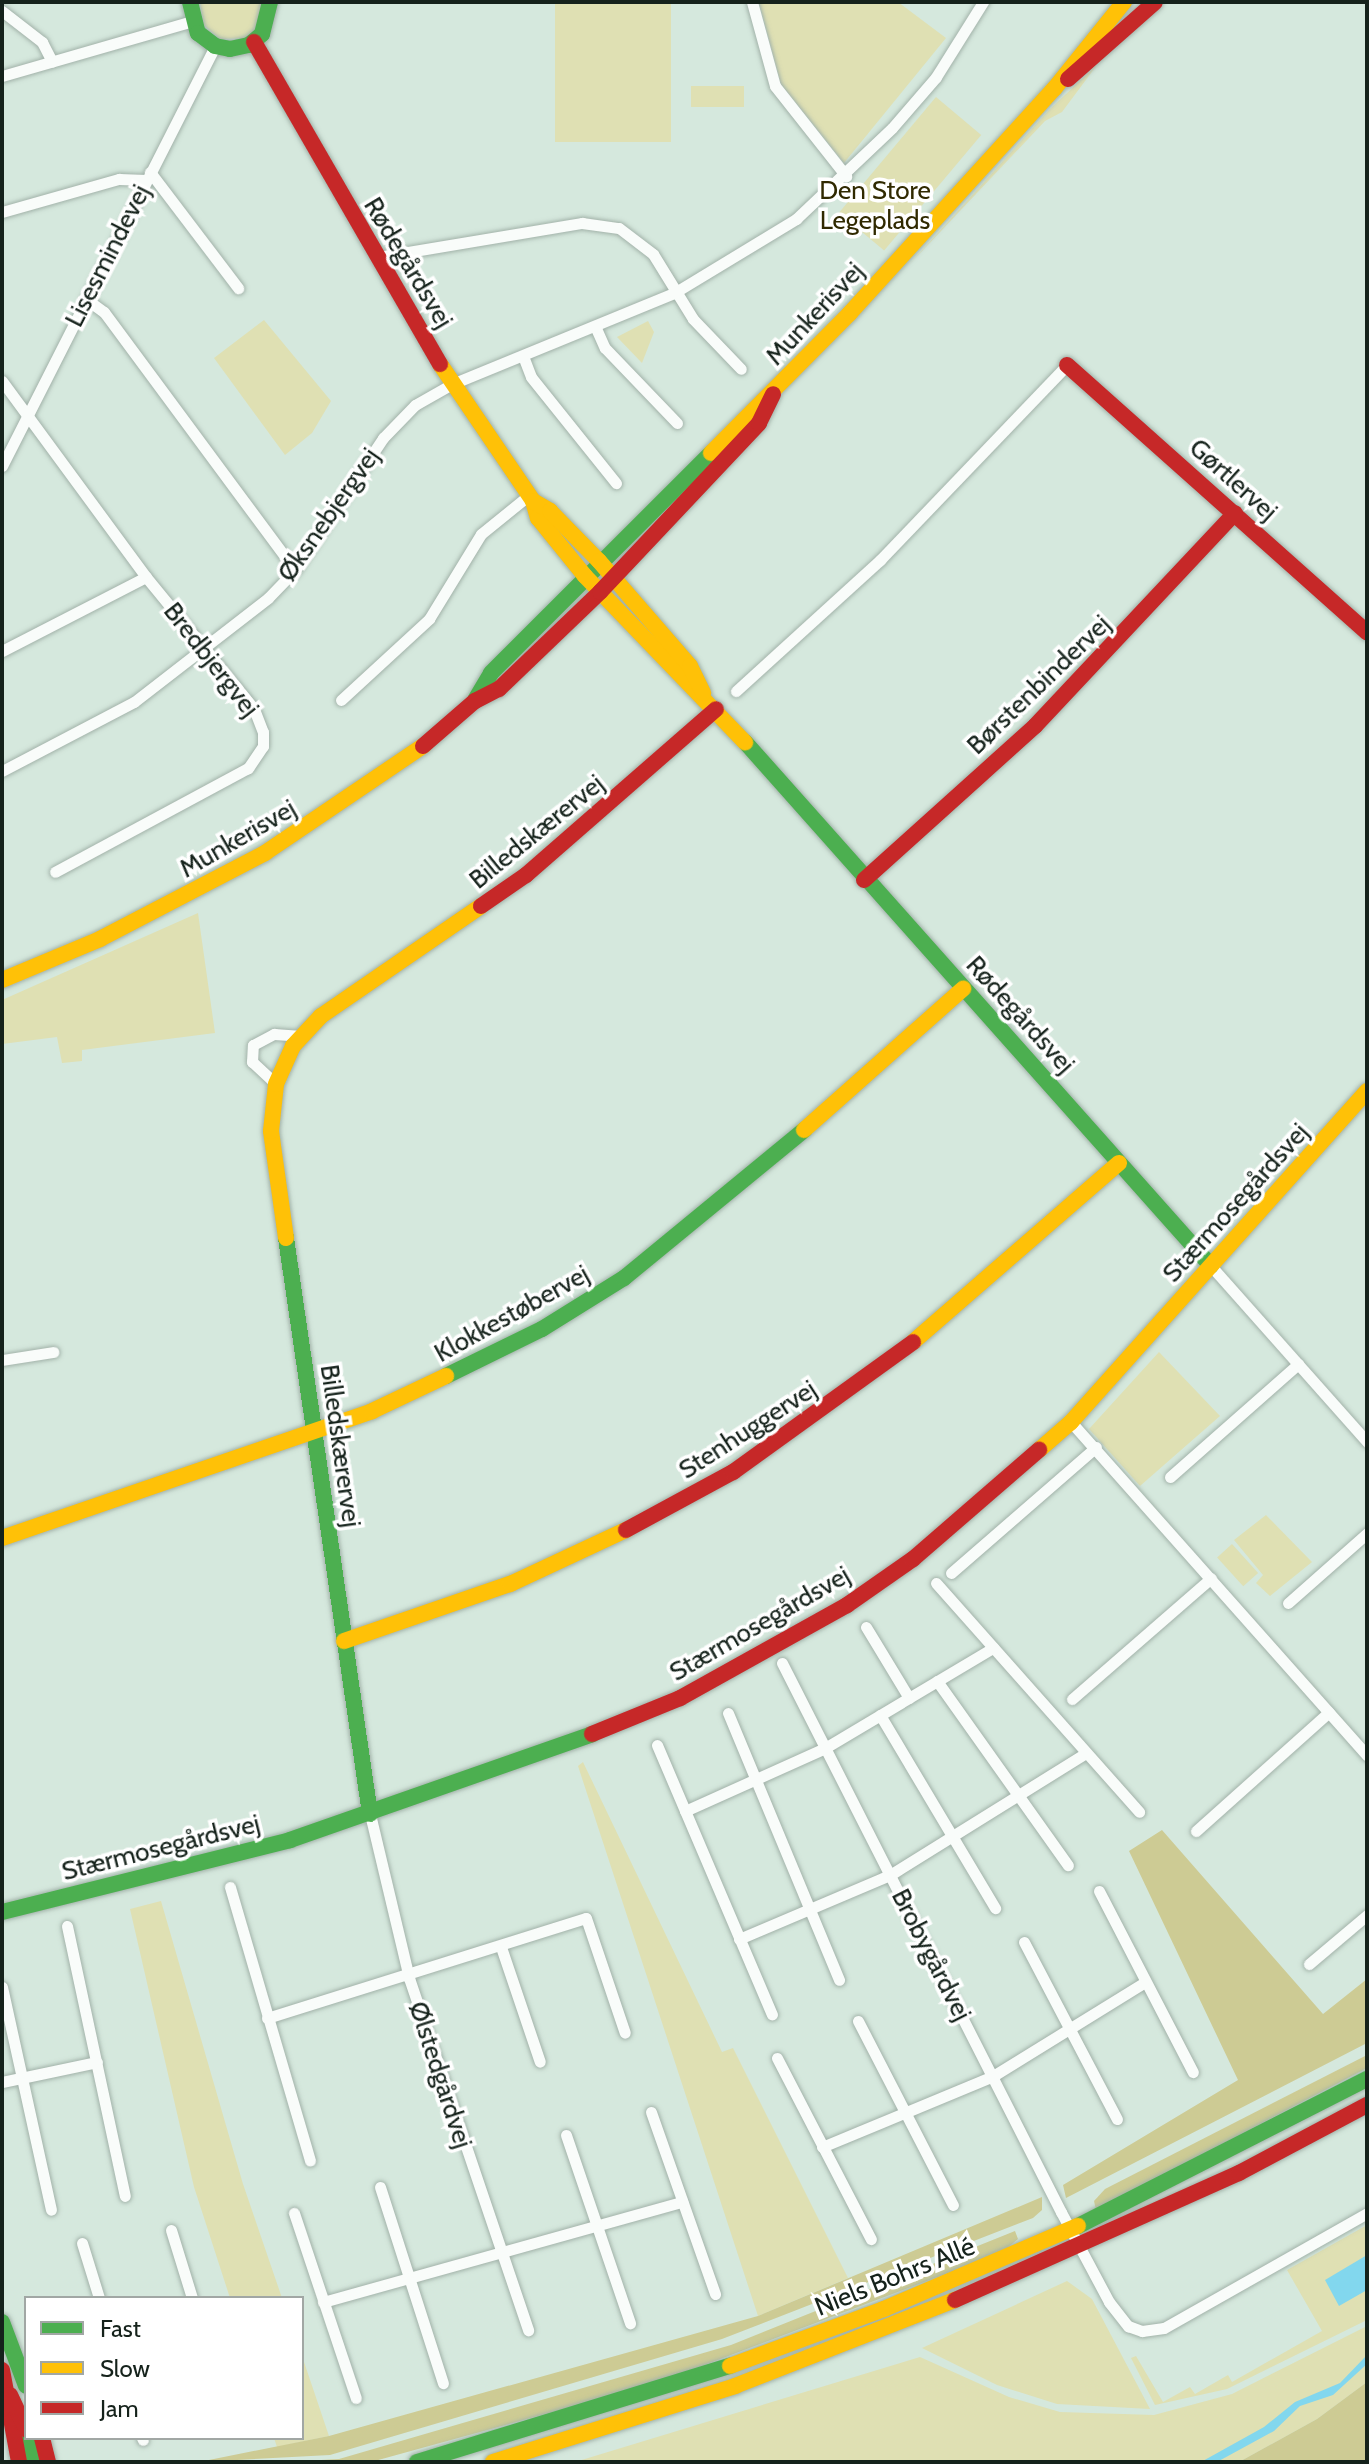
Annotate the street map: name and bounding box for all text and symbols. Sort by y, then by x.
park label: Den Store Legeplads [819,175,931,236]
street label: Lisesmindevej [59,180,157,332]
street label: Rødegårdsvej [357,192,459,334]
street label: Munkerisvej [760,256,870,372]
street label: Gørtlervej [1183,432,1283,528]
street label: Øksnebjergvej [272,442,386,588]
street label: Bredbjergvej [157,597,265,723]
street label: Børstenbindervej [961,609,1117,761]
street label: Billedskærervej [463,768,611,896]
street label: Munkerisvej [174,793,302,885]
street label: Rødegårdsvej [959,950,1081,1080]
street label: Stærmosegårdsvej [1156,1117,1316,1289]
street label: Klokkestøbervej [429,1259,595,1369]
street label: Billedskærervej [313,1363,367,1529]
street label: Stenhuggervej [673,1374,823,1486]
street label: Stærmosegårdsvej [664,1560,856,1688]
street label: Stærmosegårdsvej [59,1808,263,1888]
street label: Brobygårdvej [884,1884,978,2026]
street label: Ølstedgårdvej [402,1998,478,2152]
street label: Niels Bohrs Allé [810,2231,980,2323]
legend [24,2296,304,2440]
text: Fast [100,2314,141,2343]
text: Slow [100,2354,150,2383]
text: Jam [100,2394,138,2423]

